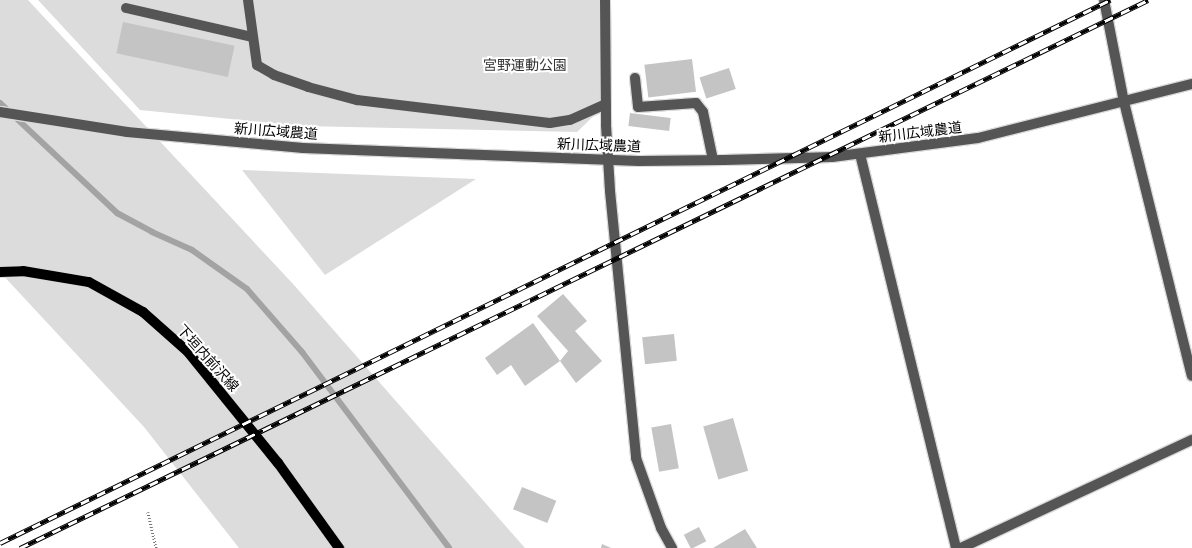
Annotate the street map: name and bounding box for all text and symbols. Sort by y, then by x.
park label: 宮野運動公園 [483,57,567,73]
street label: 新川広域農道 [877,119,963,145]
street label: 新川広域農道 [234,120,318,142]
street label: 新川広域農道 [557,135,641,155]
street label: 下垣内前沢線 [174,321,242,395]

